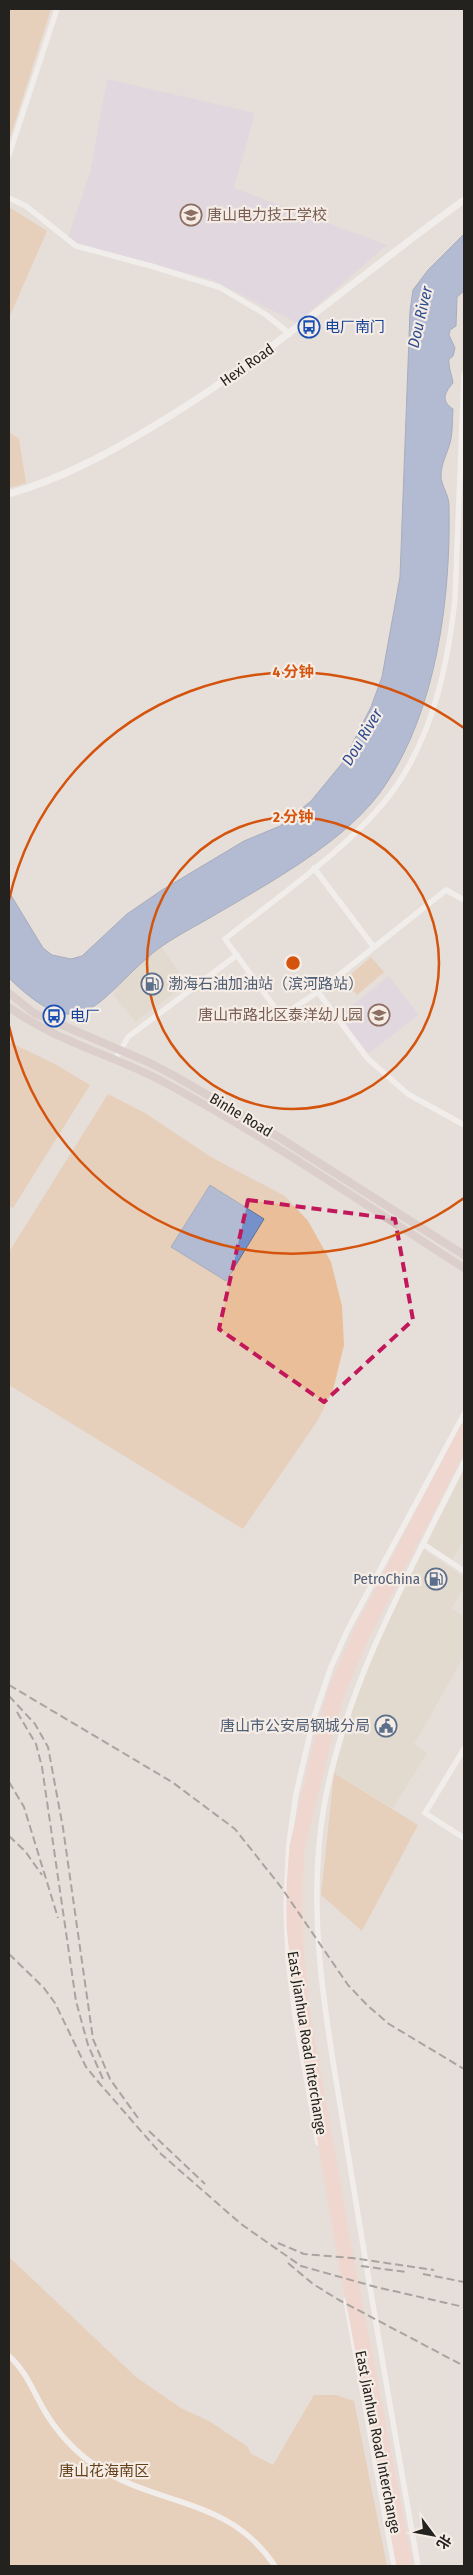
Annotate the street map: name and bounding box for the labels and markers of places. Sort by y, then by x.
school or university icon: 唐山电力技工学校 [179,203,203,227]
place label: 唐山电力技工学校 [207,206,327,224]
bus stop icon: 电厂南门 [297,315,321,339]
place label: 电厂南门 [325,318,385,336]
centre of rings [284,954,302,972]
fuel station icon: 渤海石油加油站（滨河路站） [140,972,164,996]
place label: 渤海石油加油站（滨河路站） [168,975,363,993]
school or university icon: 唐山市路北区泰洋幼儿园 [367,1003,391,1027]
bus stop icon: 电厂 [42,1004,66,1028]
place label: 唐山市路北区泰洋幼儿园 [198,1006,363,1024]
place label: 电厂 [70,1007,100,1025]
fuel station icon: PetroChina [424,1567,448,1591]
place label: PetroChina [353,1570,420,1588]
public building icon: 唐山市公安局钢城分局 [374,1714,398,1738]
place label: 唐山市公安局钢城分局 [220,1717,370,1735]

